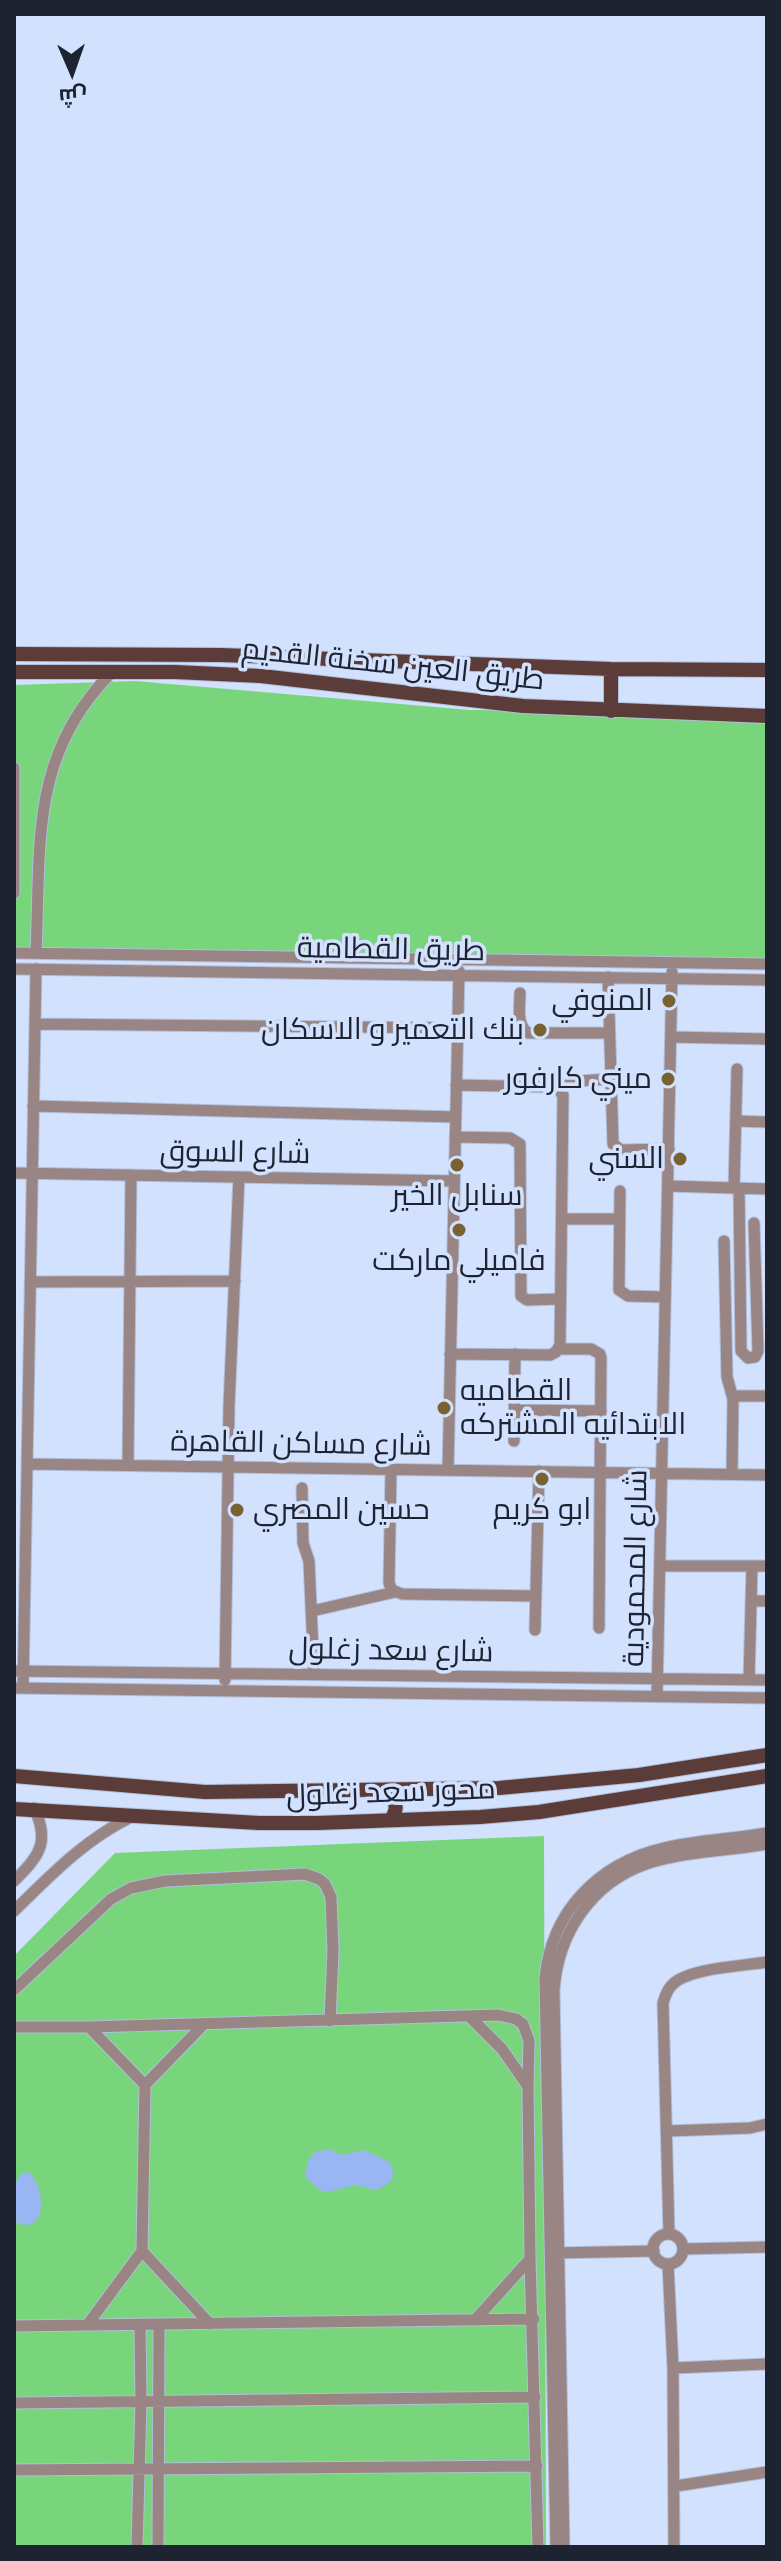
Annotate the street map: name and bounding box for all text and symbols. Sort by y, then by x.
north arrow [32,32,112,112]
text: ش [58,83,87,110]
street label: طريق العين سخنة القديم [240,631,546,699]
street label: طريق القطامية [297,930,485,970]
place label: المنوفي [552,983,653,1019]
marker: المنوفي [660,992,678,1010]
place label: بنك التعمير و الاسكان [261,1012,524,1048]
marker: بنك التعمير و الاسكان [531,1021,549,1039]
place label: ميني كارفور [504,1061,652,1097]
marker: ميني كارفور [659,1070,677,1088]
street label: شارع السوق [159,1134,311,1172]
place label: السني [589,1141,664,1177]
marker: السني [671,1150,689,1168]
marker: سنابل الخير [448,1156,466,1174]
place label: سنابل الخير [391,1178,523,1214]
marker: فاميلي ماركت [450,1221,468,1239]
place label: فاميلي ماركت [372,1243,546,1279]
place label: القطاميه الابتدائيه المشتركه [460,1373,686,1444]
marker: القطاميه الابتدائيه المشتركه [435,1399,453,1417]
street label: شارع مساكن القاهرة [170,1424,432,1464]
street label: شارع المحمودية [616,1469,656,1667]
marker: ابو كريم [533,1470,551,1488]
place label: حسين المصري [253,1492,430,1528]
place label: ابو كريم [493,1492,591,1528]
marker: حسين المصري [228,1501,246,1519]
street label: شارع سعد زغلول [288,1631,494,1671]
street label: محور سعد زغلول [286,1771,496,1815]

